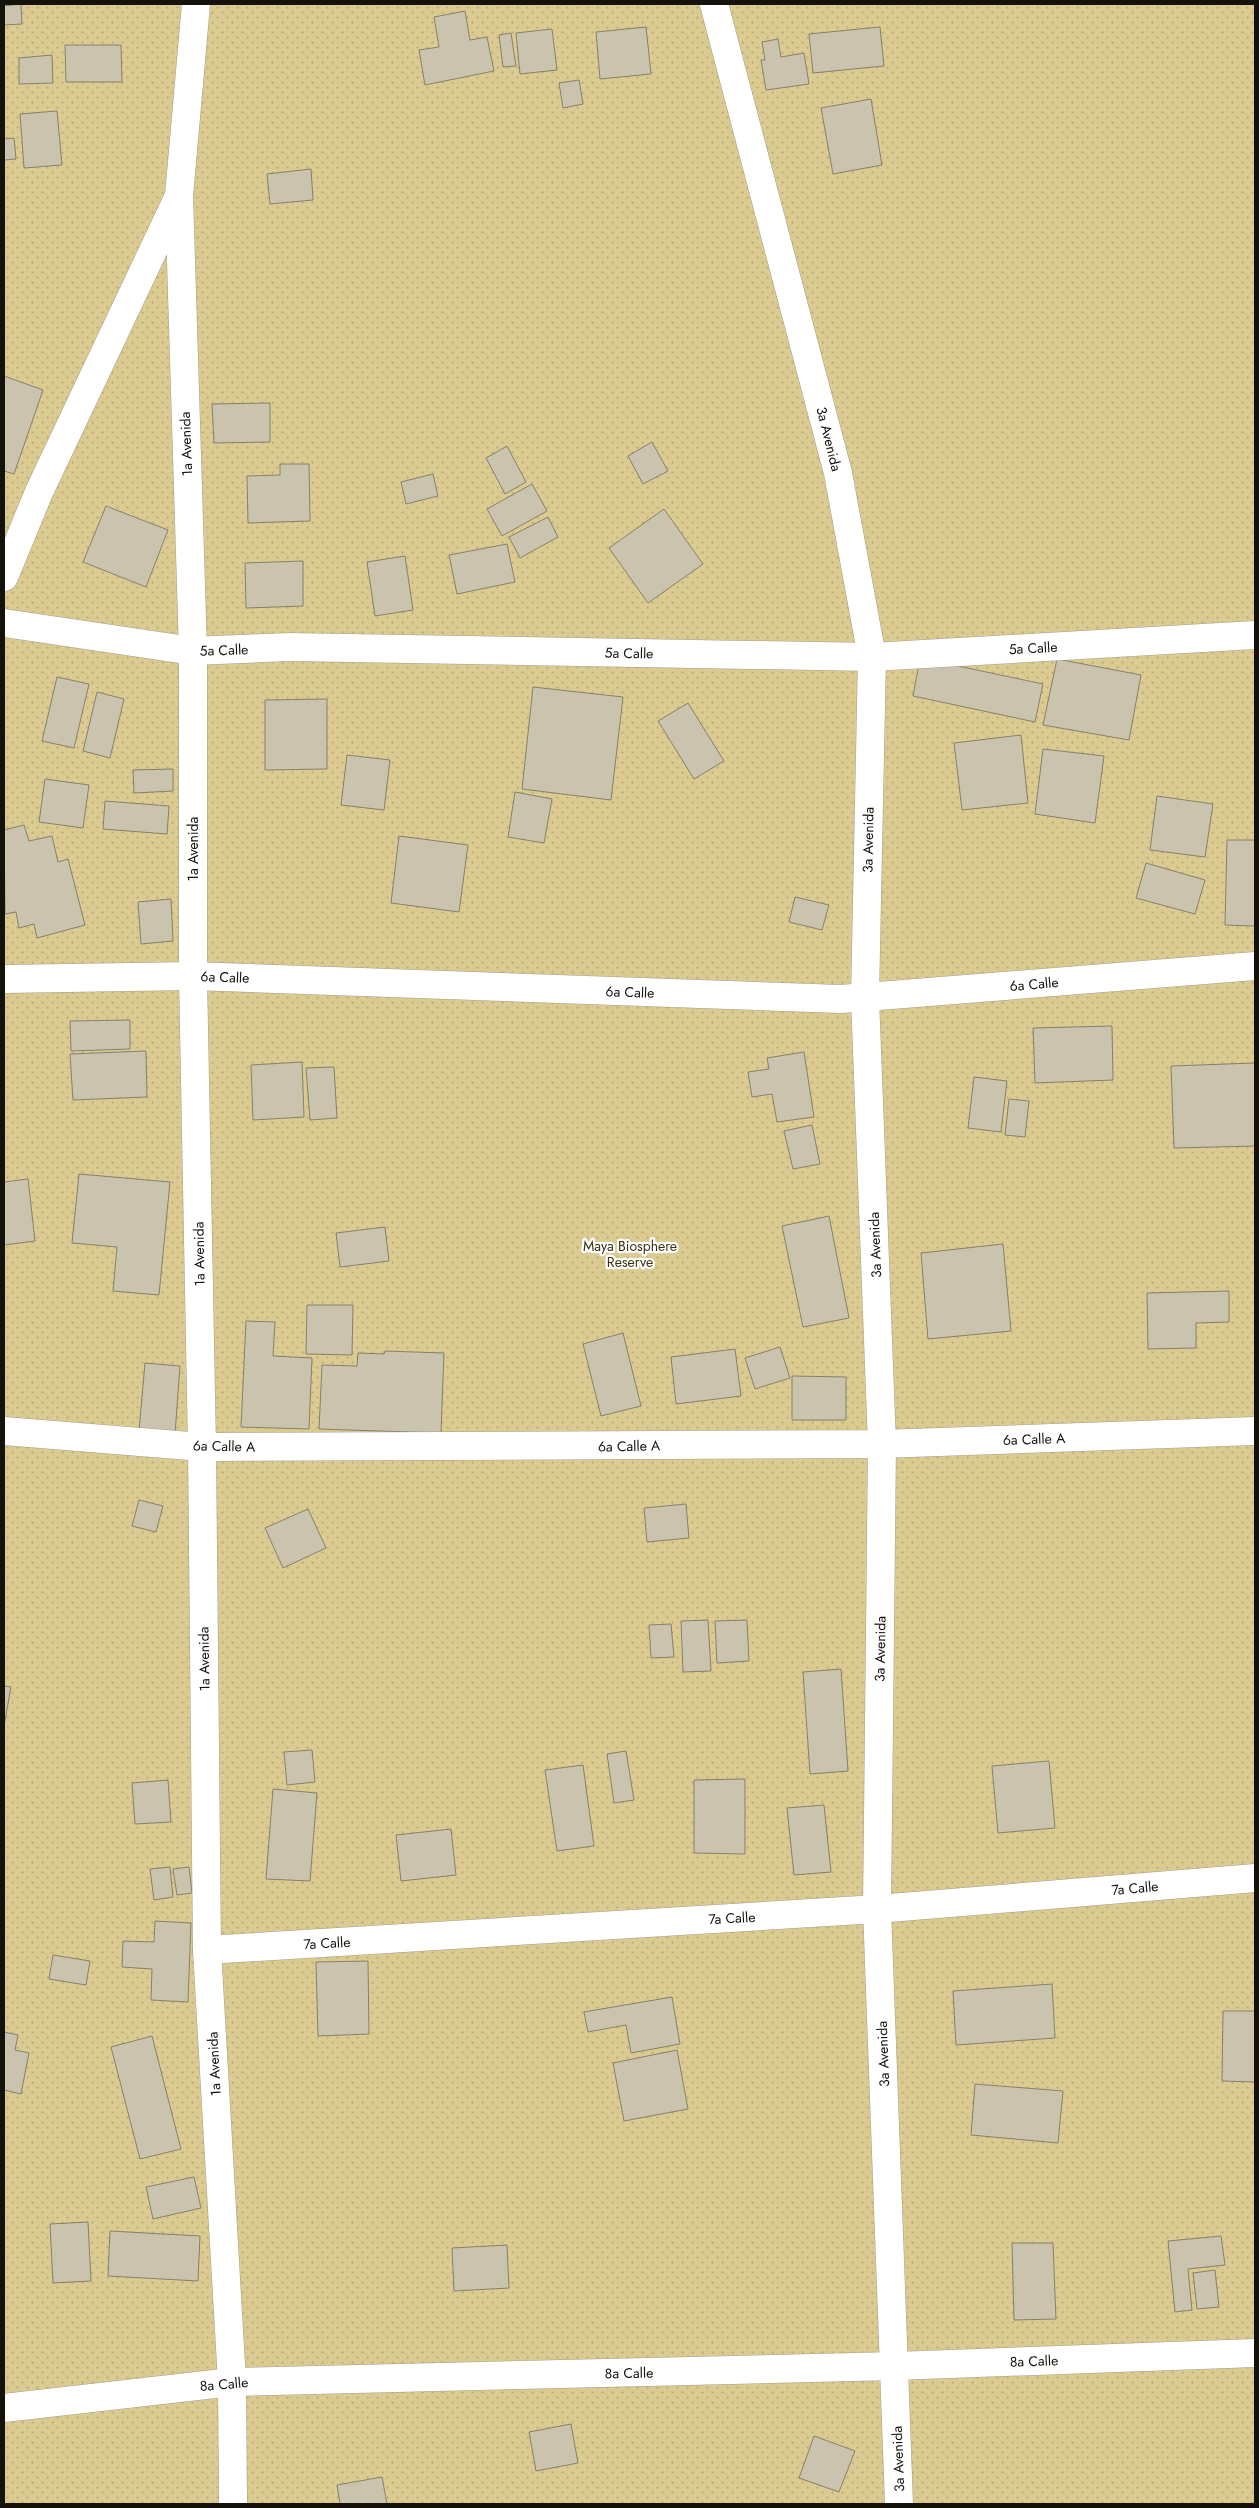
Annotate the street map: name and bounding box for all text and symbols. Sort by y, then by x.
street label: 3a Avenida [811,405,847,473]
street label: 1a Avenida [175,411,197,477]
street label: 5a Calle [1008,637,1058,659]
street label: 5a Calle [199,639,249,661]
street label: 5a Calle [604,643,654,663]
street label: 3a Avenida [857,807,879,873]
street label: 1a Avenida [183,817,203,881]
street label: 6a Calle [200,966,250,988]
street label: 6a Calle [1009,972,1059,996]
street label: 6a Calle [605,981,655,1003]
street label: 3a Avenida [864,1212,886,1278]
street label: 1a Avenida [188,1222,210,1286]
park label: Maya Biosphere Reserve [583,1236,677,1272]
street label: 6a Calle A [1002,1428,1066,1450]
street label: 6a Calle A [193,1435,256,1457]
street label: 6a Calle A [598,1435,661,1457]
street label: 3a Avenida [869,1616,891,1682]
street label: 1a Avenida [193,1627,215,1691]
street label: 7a Calle [1111,1876,1159,1900]
street label: 7a Calle [708,1907,756,1929]
street label: 7a Calle [303,1932,351,1954]
street label: 3a Avenida [872,2021,894,2087]
street label: 1a Avenida [202,2031,226,2097]
street label: 8a Calle [1009,2350,1059,2372]
street label: 8a Calle [605,2363,653,2383]
street label: 8a Calle [199,2372,249,2396]
street label: 3a Avenida [887,2426,909,2492]

